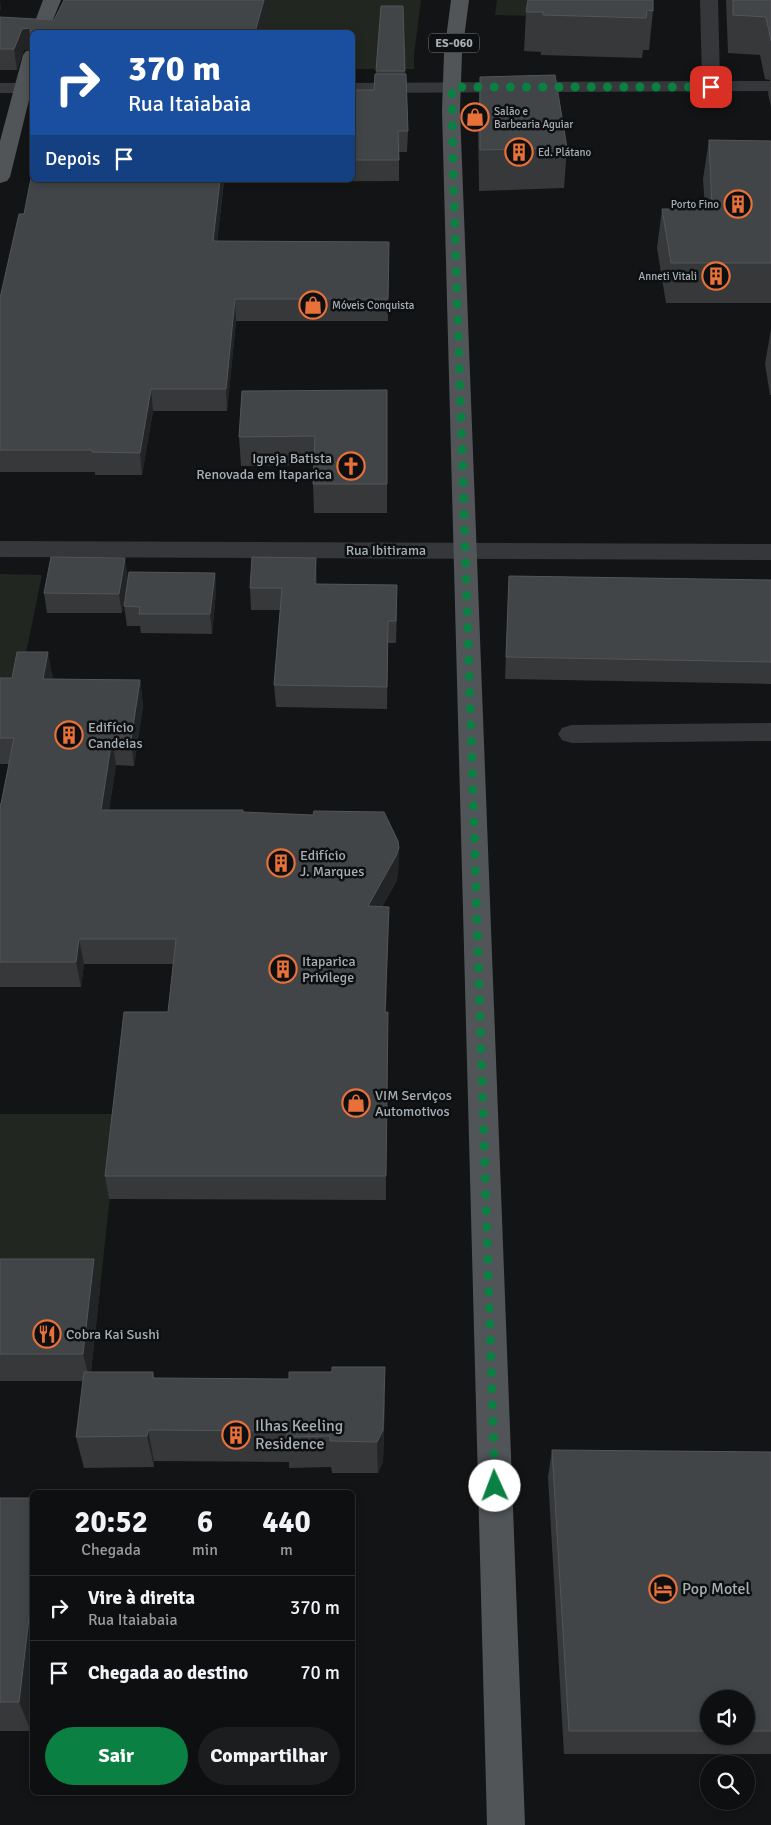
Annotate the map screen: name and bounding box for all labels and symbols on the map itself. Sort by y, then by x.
road number: ES-060 [429,34,479,52]
pin [690,66,732,108]
shop icon: Salão e Barbearia Aguiar [460,102,490,132]
place label: Salão e Barbearia Aguiar [494,105,573,131]
building icon: Ed. Plátano [504,137,534,167]
place label: Ed. Plátano [538,146,592,159]
building icon: Porto Fino [723,189,753,219]
place label: Porto Fino [671,198,719,211]
building icon: Anneti Vitali [701,261,731,291]
place label: Anneti Vitali [639,270,697,283]
shop icon: Móveis Conquista [298,290,328,320]
place label: Móveis Conquista [332,299,415,312]
place label: Igreja Batista Renovada em Itaparica [196,450,332,483]
church icon: Igreja Batista Renovada em Itaparica [336,451,366,481]
street label: Rua Ibitirama [346,542,426,559]
place label: Edifício Candeias [88,719,143,752]
building icon: Edifício Candeias [54,720,84,750]
place label: Edifício J. Marques [300,847,364,880]
building icon: Edifício J. Marques [266,848,296,878]
place label: Itaparica Privilege [302,953,356,986]
building icon: Itaparica Privilege [268,954,298,984]
place label: VIM Serviços Automotivos [375,1087,452,1120]
shop icon: VIM Serviços Automotivos [341,1088,371,1118]
restaurant icon: Cobra Kai Sushi [32,1319,62,1349]
place label: Cobra Kai Sushi [66,1326,160,1343]
place label: Ilhas Keeling Residence [255,1416,343,1454]
building icon: Ilhas Keeling Residence [221,1420,251,1450]
position arrow [468,1459,520,1511]
hotel icon: Pop Motel [648,1574,678,1604]
place label: Pop Motel [682,1579,751,1599]

